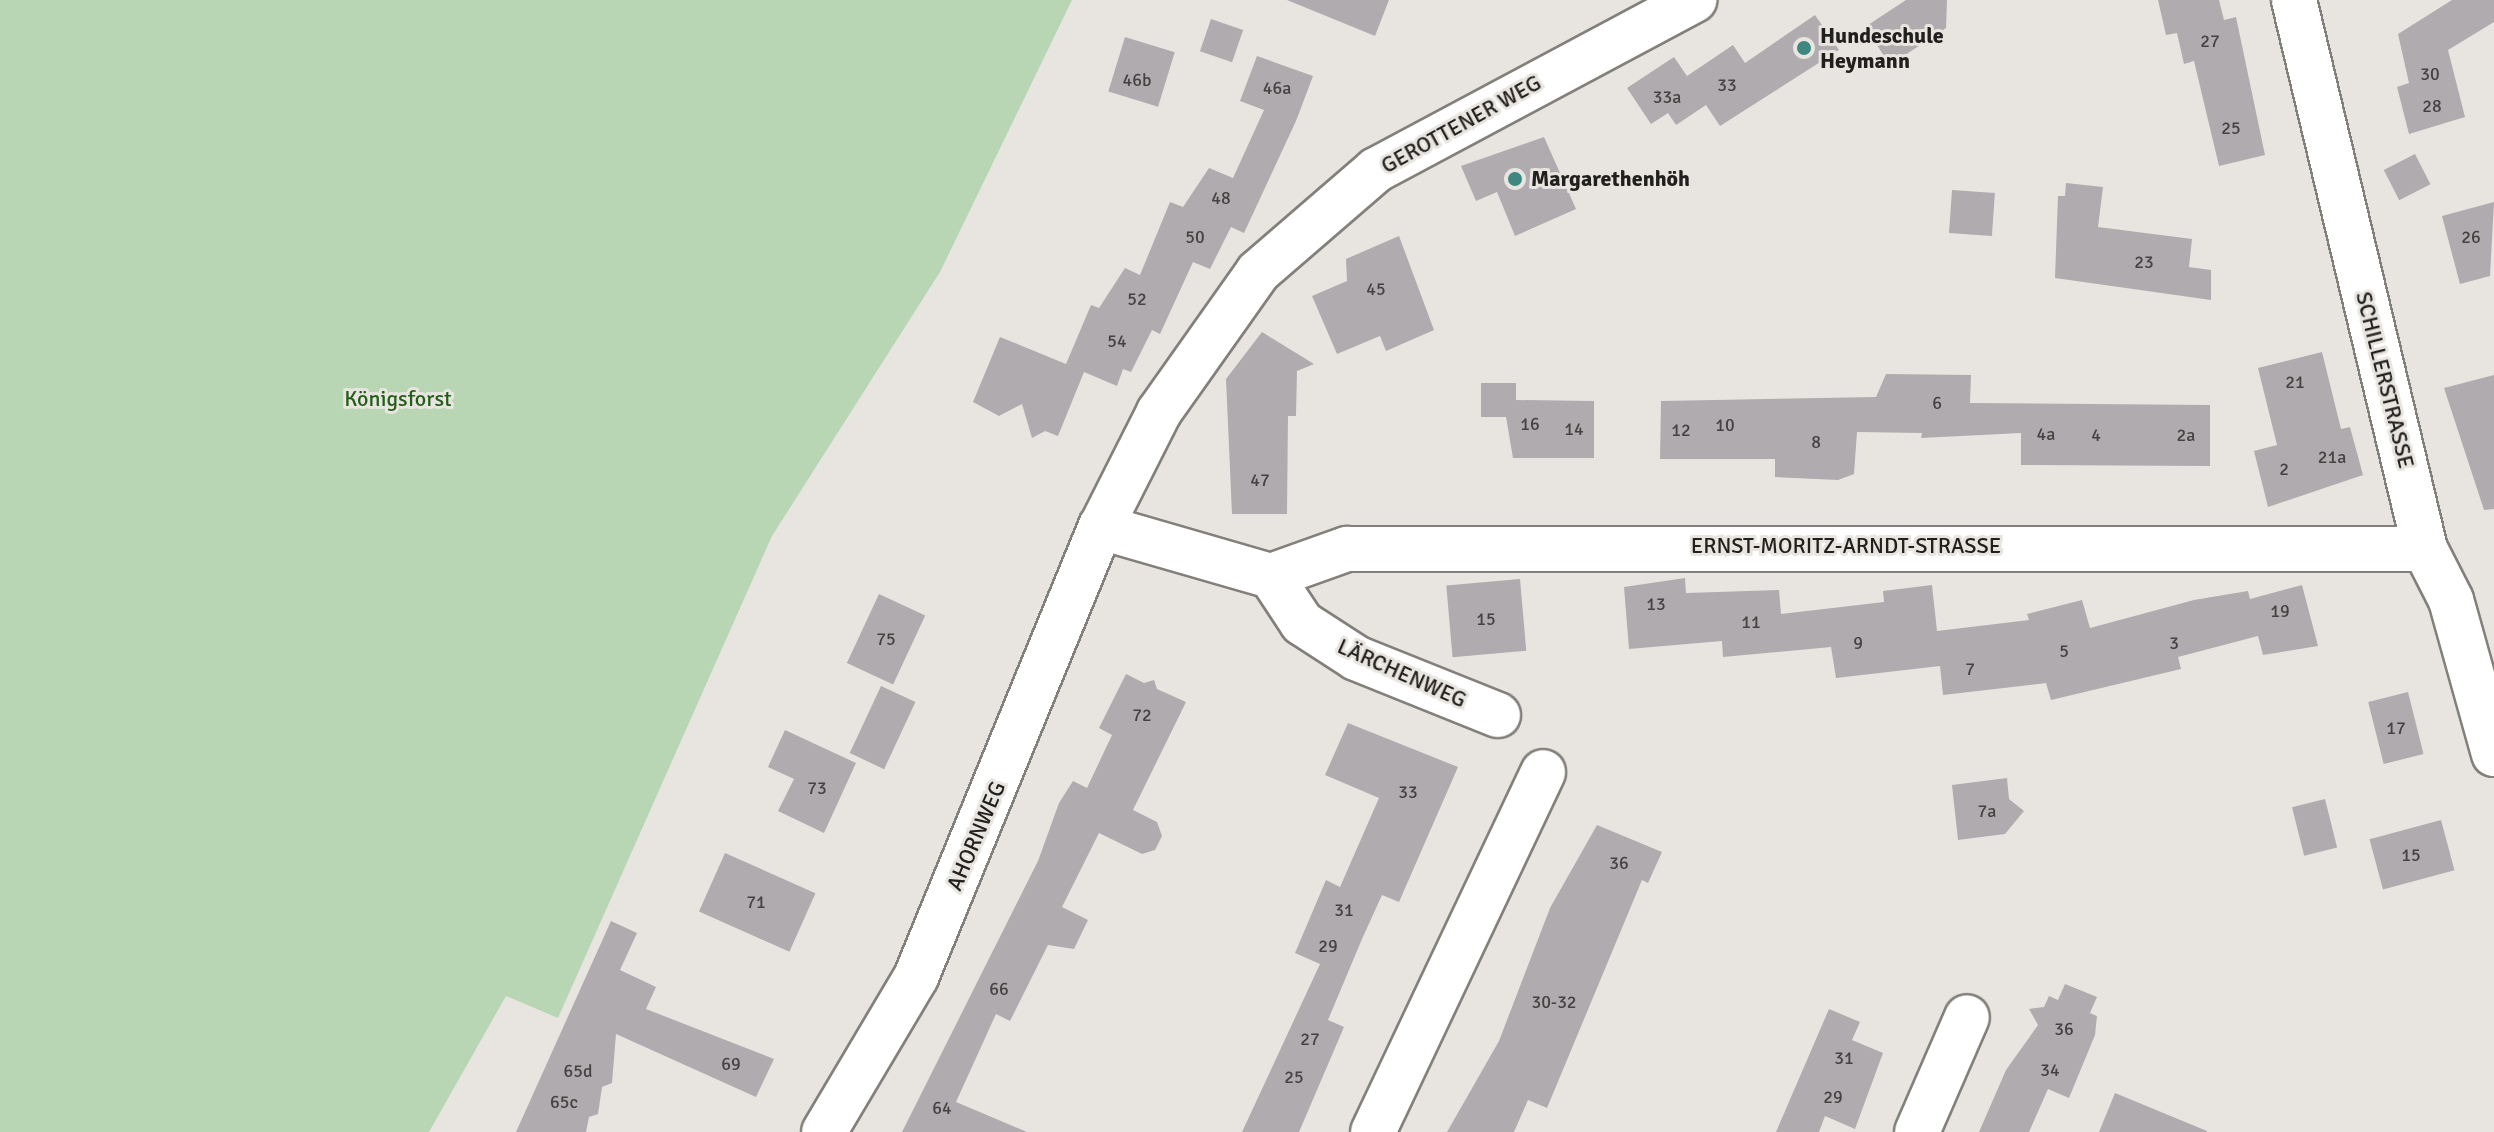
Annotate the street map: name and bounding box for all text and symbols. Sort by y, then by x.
place label: Hundeschule Heymann [1820,22,1944,74]
house number: 27 [2200,30,2220,52]
marker: Hundeschule Heymann [1795,39,1813,57]
house number: 30 [2420,63,2440,85]
house number: 46b [1123,69,1151,91]
street label: GEROTTENER WEG [1376,69,1546,179]
house number: 33 [1717,74,1737,96]
house number: 46a [1263,77,1291,99]
house number: 33a [1653,86,1681,108]
house number: 28 [2422,95,2442,117]
house number: 25 [2221,117,2241,139]
place label: Margarethenhöh [1531,166,1690,192]
marker: Margarethenhöh [1506,170,1524,188]
house number: 48 [1211,187,1231,209]
house number: 50 [1185,226,1205,248]
house number: 26 [2461,226,2481,248]
house number: 23 [2134,251,2154,273]
house number: 45 [1366,278,1386,300]
house number: 52 [1127,288,1147,310]
street label: SCHILLERSTRASSE [2350,289,2420,471]
house number: 54 [1107,330,1127,352]
house number: 21 [2285,371,2305,393]
park label: Königsforst [344,386,452,412]
house number: 6 [1932,392,1942,414]
house number: 16 [1520,413,1540,435]
house number: 10 [1715,414,1735,436]
house number: 14 [1564,418,1584,440]
house number: 12 [1671,419,1691,441]
house number: 4a [2037,423,2055,445]
house number: 4 [2091,424,2101,446]
house number: 2a [2177,424,2195,446]
house number: 8 [1811,431,1821,453]
house number: 21a [2318,446,2346,468]
house number: 2 [2279,458,2289,480]
house number: 47 [1250,469,1270,491]
street label: ERNST-MORITZ-ARNDT-STRASSE [1691,533,2001,559]
house number: 13 [1646,593,1666,615]
house number: 19 [2270,600,2290,622]
house number: 15 [1476,608,1496,630]
house number: 11 [1741,611,1761,633]
house number: 75 [876,628,896,650]
house number: 9 [1853,632,1863,654]
house number: 3 [2169,632,2179,654]
street label: LÄRCHENWEG [1333,633,1471,713]
house number: 5 [2059,640,2069,662]
house number: 7 [1965,658,1975,680]
house number: 72 [1132,704,1152,726]
house number: 17 [2386,717,2406,739]
house number: 73 [807,777,827,799]
street label: AHORNWEG [941,777,1011,895]
house number: 33 [1398,781,1418,803]
house number: 7a [1978,800,1996,822]
house number: 15 [2401,844,2421,866]
house number: 36 [1609,852,1629,874]
house number: 71 [746,891,766,913]
house number: 31 [1334,899,1354,921]
house number: 29 [1318,935,1338,957]
house number: 66 [989,978,1009,1000]
house number: 30-32 [1531,991,1577,1013]
house number: 36 [2054,1018,2074,1040]
house number: 27 [1300,1028,1320,1050]
house number: 31 [1834,1047,1854,1069]
house number: 69 [721,1053,741,1075]
house number: 34 [2040,1059,2060,1081]
house number: 65d [564,1060,592,1082]
house number: 25 [1284,1066,1304,1088]
house number: 29 [1823,1086,1843,1108]
house number: 65c [550,1091,578,1113]
house number: 64 [932,1097,952,1119]

